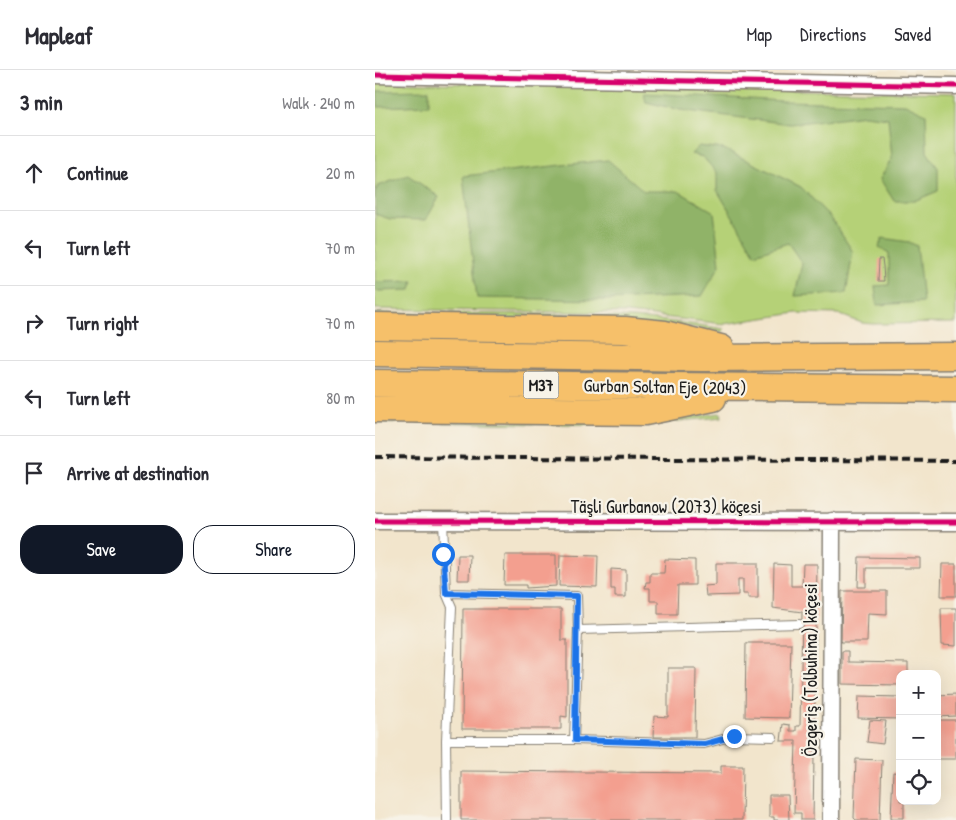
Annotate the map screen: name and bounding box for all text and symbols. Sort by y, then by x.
text: Mapleaf [25,19,93,51]
text: Map [747,22,772,47]
text: Directions [800,22,866,47]
text: Saved [894,22,931,47]
text: 3 min [20,88,63,117]
text: Walk · 240 m [282,92,355,114]
icon: ahead [20,159,48,187]
text: Continue [67,160,128,186]
text: 20 m [326,162,355,184]
icon: left [20,234,48,262]
text: Turn left [67,235,130,261]
text: 70 m [325,237,355,259]
icon: right [20,309,48,337]
text: Turn right [67,310,138,336]
text: 70 m [325,312,355,334]
road number: M37 [523,372,559,398]
street label: Gurban Soltan Eje (2043) [583,373,747,400]
icon: left [20,384,48,412]
text: Turn left [67,385,130,411]
text: 80 m [326,387,355,409]
icon: arrive [20,459,48,487]
text: Arrive at destination [67,460,209,486]
street label: Täşli Gurbanow (2073) köçesi [571,494,761,519]
button: Save [20,525,183,574]
button: Share [193,525,355,574]
route start [432,543,455,566]
street label: Özgeriş (Tolbuhina) köçesi [798,583,823,757]
map controls [896,670,941,805]
button: + [896,670,941,715]
button: − [896,715,941,760]
route end [723,725,746,748]
button: locate [896,760,941,805]

